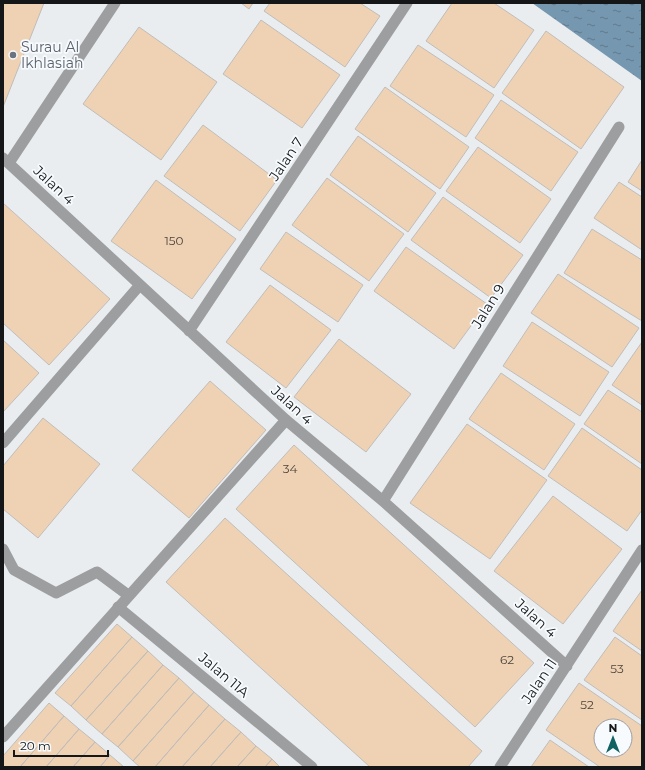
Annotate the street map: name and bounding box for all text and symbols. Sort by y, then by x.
place label: Surau Al Ikhlasiah [21,38,83,72]
marker: Surau Al Ikhlasiah [8,50,18,60]
street label: Jalan 7 [264,134,307,185]
street label: Jalan 4 [29,161,79,209]
house number: 150 [164,233,184,248]
street label: Jalan 9 [467,280,509,332]
street label: Jalan 4 [267,381,317,429]
house number: 34 [283,461,297,476]
street label: Jalan 4 [511,594,561,642]
street label: Jalan 11A [194,648,254,702]
house number: 62 [500,652,514,667]
street label: Jalan 11 [517,655,561,708]
house number: 53 [610,661,624,676]
house number: 52 [580,697,594,712]
north arrow [593,718,633,758]
text: N [609,721,617,735]
scale bar [14,732,108,758]
text: 20 m [20,738,51,753]

